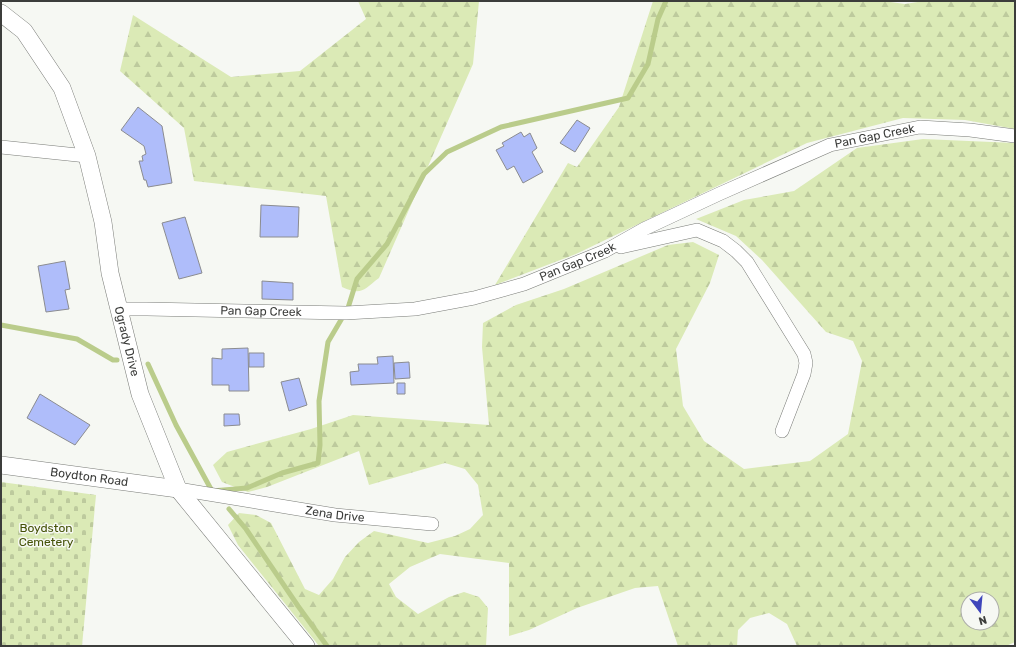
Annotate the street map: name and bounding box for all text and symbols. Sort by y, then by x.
street label: Pan Gap Creek [833,121,917,151]
street label: Pan Gap Creek [537,239,619,284]
street label: Pan Gap Creek [220,303,303,319]
street label: Ogrady Drive [112,305,142,378]
street label: Boydton Road [49,465,129,489]
street label: Zena Drive [304,503,365,525]
park label: Boydston Cemetery [19,521,74,549]
north arrow [960,591,1000,631]
text: N [977,613,988,627]

